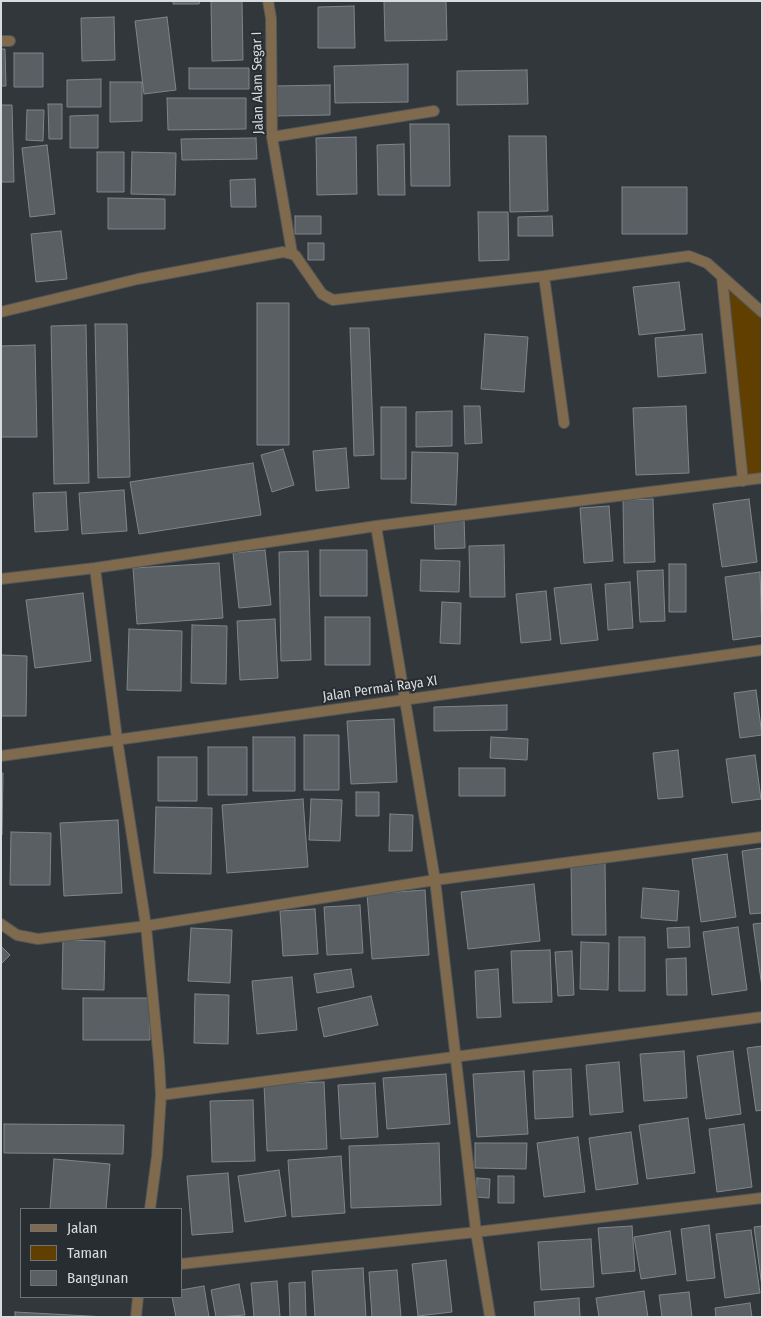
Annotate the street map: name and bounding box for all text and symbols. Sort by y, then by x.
street label: Jalan Alam Segar I [249,32,267,134]
street label: Jalan Permai Raya XI [322,673,438,705]
legend [20,1208,182,1298]
text: Jalan [67,1219,97,1237]
text: Taman [67,1244,107,1262]
text: Bangunan [67,1269,128,1287]

